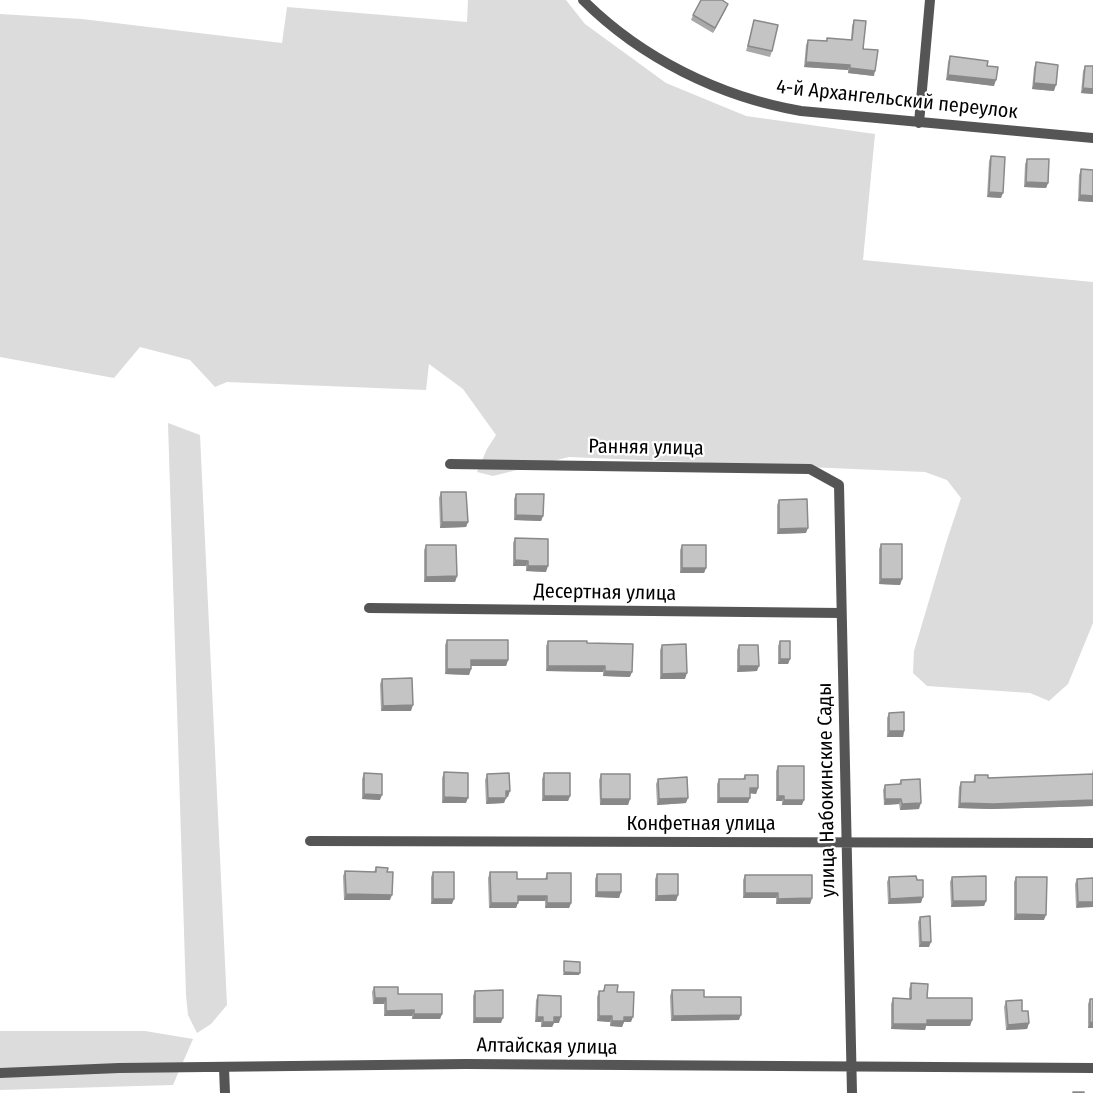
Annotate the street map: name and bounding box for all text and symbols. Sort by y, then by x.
street label: 4-й Архангельский переулок [775,75,1019,125]
street label: Ранняя улица [588,435,704,461]
street label: Десертная улица [534,580,676,606]
street label: улица Набокинские Сады [813,682,841,898]
street label: Конфетная улица [627,812,775,836]
street label: Алтайская улица [476,1034,618,1060]

